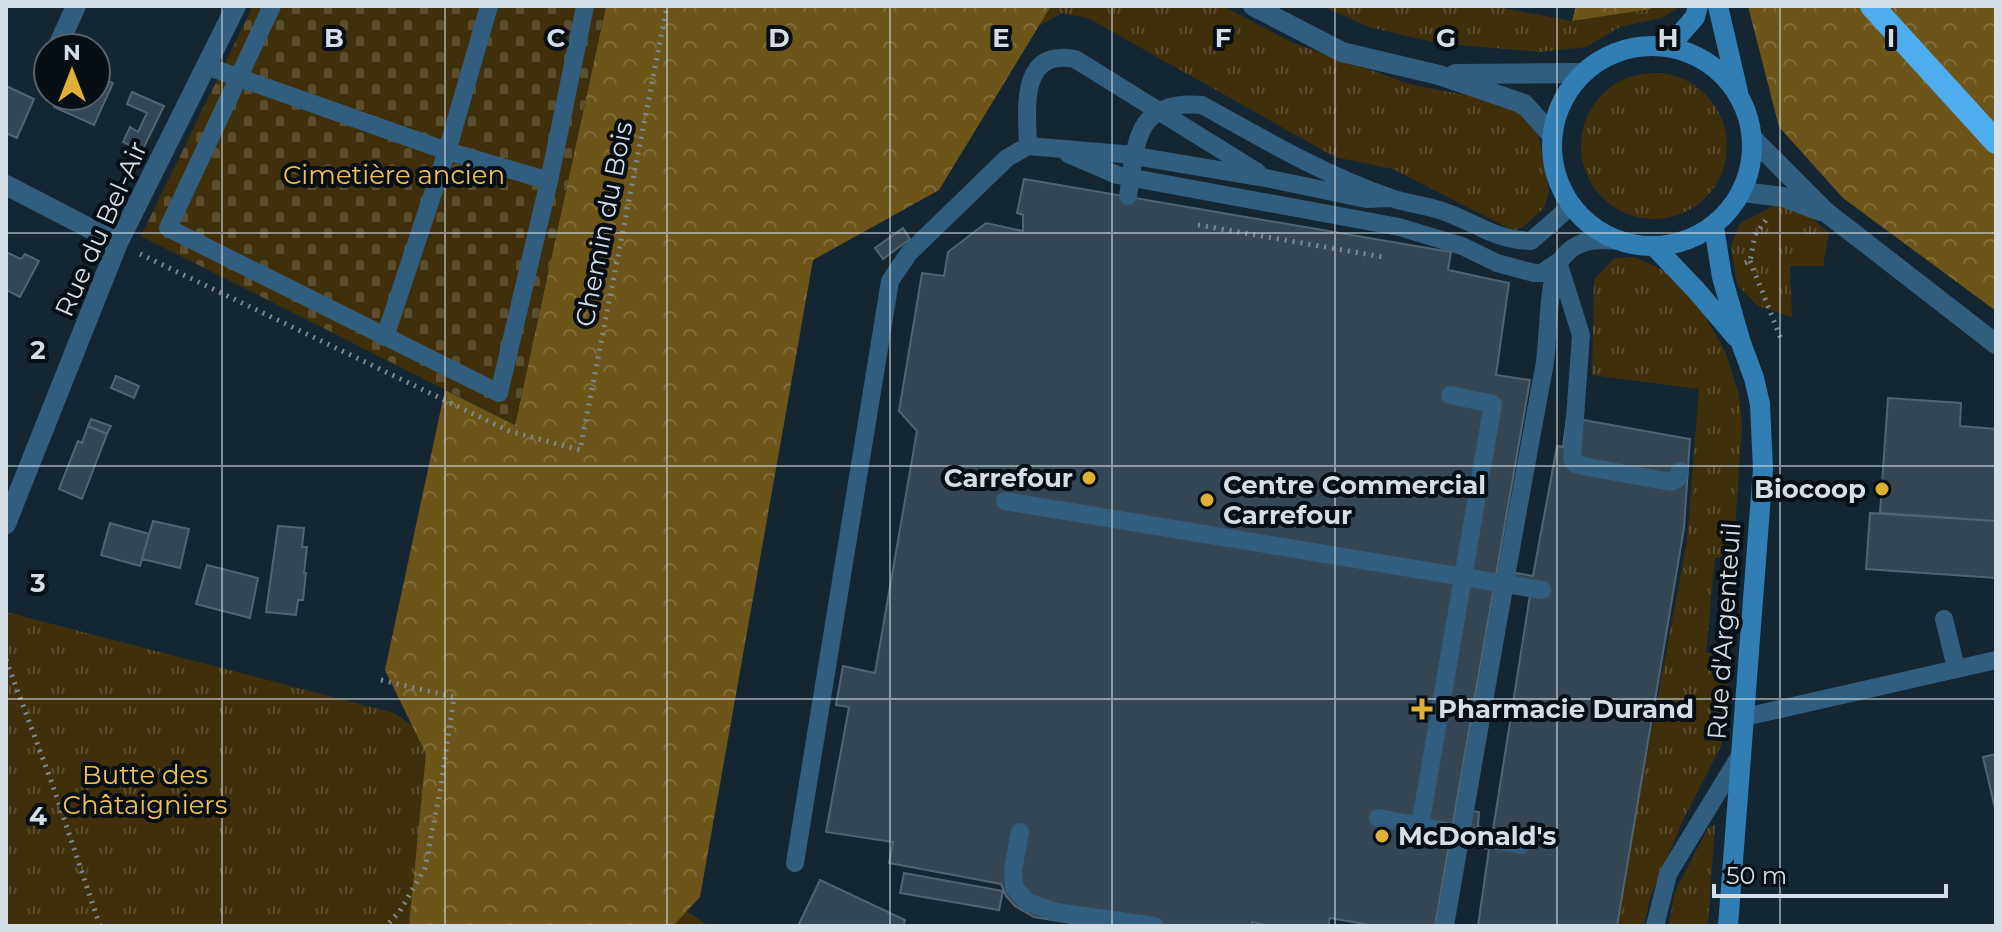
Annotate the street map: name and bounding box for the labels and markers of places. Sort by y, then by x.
place label: Carrefour [944,462,1073,494]
marker: Carrefour [1080,469,1098,487]
place label: Centre Commercial Carrefour [1223,469,1486,531]
place label: Biocoop [1754,473,1866,505]
marker: Biocoop [1873,480,1891,498]
marker: Centre Commercial Carrefour [1198,491,1216,509]
place label: Pharmacie Durand [1438,693,1694,725]
marker: Pharmacie Durand [1413,700,1431,718]
place label: McDonald's [1398,820,1557,852]
marker: McDonald's [1373,827,1391,845]

